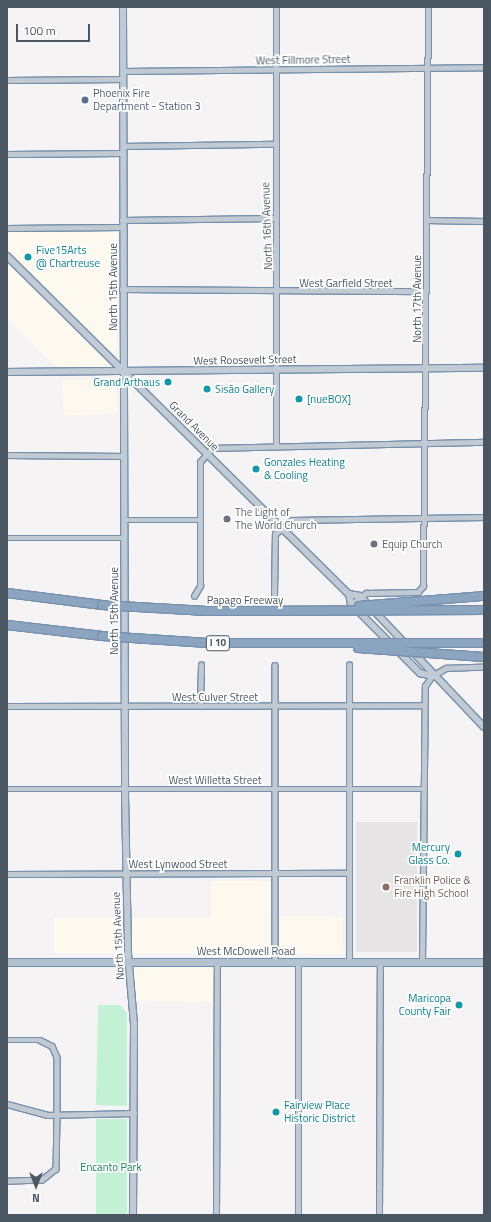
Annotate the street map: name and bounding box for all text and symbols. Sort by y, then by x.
scale bar [18,16,92,42]
text: 100 m [23,21,56,40]
street label: West Fillmore Street [255,53,351,67]
place label: Phoenix Fire Department - Station 3 [93,87,201,113]
marker: Phoenix Fire Department - Station 3 [80,95,90,105]
street label: North 16th Avenue [259,182,275,270]
street label: North 15th Avenue [106,243,120,331]
place label: Five15Arts @ Chartreuse [36,244,100,270]
marker: Five15Arts @ Chartreuse [23,252,33,262]
street label: North 17th Avenue [410,255,424,343]
street label: West Garfield Street [299,276,393,290]
street label: West Roosevelt Street [193,352,297,368]
place label: Grand Arthaus [93,375,160,389]
marker: Grand Arthaus [163,377,173,387]
place label: Sisāo Gallery [215,382,274,396]
marker: Sisāo Gallery [202,384,212,394]
place label: [nueBOX] [307,392,351,406]
marker: [nueBOX] [294,394,304,404]
street label: Grand Avenue [166,398,222,454]
place label: Gonzales Heating & Cooling [264,456,345,482]
marker: Gonzales Heating & Cooling [251,464,261,474]
place label: The Light of The World Church [235,506,317,532]
marker: The Light of The World Church [222,514,232,524]
place label: Equip Church [382,537,442,551]
marker: Equip Church [369,539,379,549]
street label: North 15th Avenue [107,567,121,655]
street label: Papago Freeway [207,593,283,607]
road number: I 10 [205,635,231,651]
street label: West Culver Street [172,690,258,704]
street label: West Willetta Street [168,773,262,787]
place label: Mercury Glass Co. [408,841,450,867]
marker: Mercury Glass Co. [453,849,463,859]
street label: West Lynwood Street [129,857,227,871]
place label: Franklin Police & Fire High School [394,874,471,900]
marker: Franklin Police & Fire High School [381,882,391,892]
street label: North 15th Avenue [109,892,127,980]
street label: West McDowell Road [197,944,295,958]
place label: Maricopa County Fair [399,992,451,1018]
marker: Maricopa County Fair [454,1000,464,1010]
place label: Fairview Place Historic District [284,1099,355,1125]
marker: Fairview Place Historic District [271,1107,281,1117]
park label: Encanto Park [80,1160,142,1174]
north arrow [16,1166,56,1206]
text: N [32,1190,40,1206]

